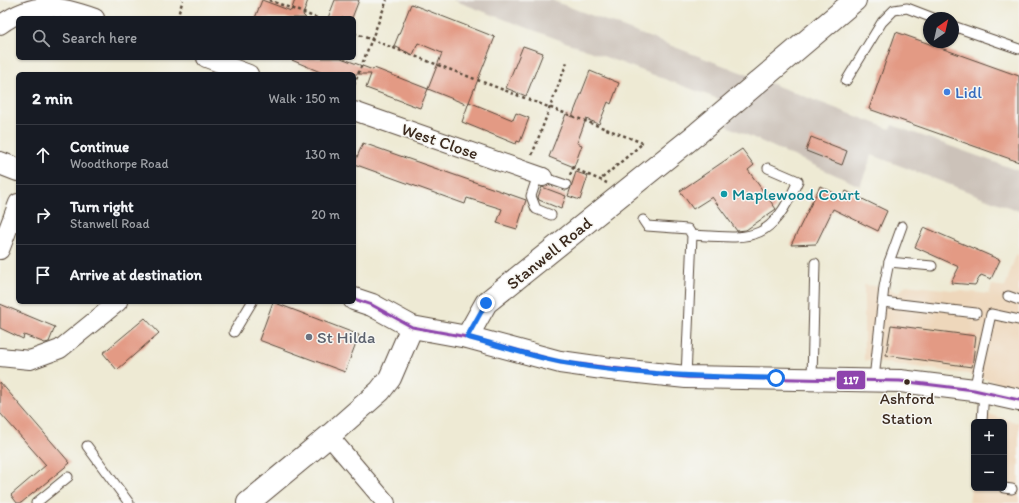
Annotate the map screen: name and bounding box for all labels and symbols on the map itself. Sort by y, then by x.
north arrow [923,12,959,48]
place label: Lidl [955,82,982,102]
marker: Lidl [942,87,952,97]
street label: West Close [399,119,481,163]
place label: Maplewood Court [732,184,860,204]
marker: Maplewood Court [719,189,729,199]
street label: Stanwell Road [502,212,596,293]
route end [477,294,495,312]
place label: St Hilda [317,327,375,347]
marker: St Hilda [304,332,314,342]
route start [767,369,785,387]
line badge: 117 [836,370,866,390]
text: 117 [843,374,859,387]
marker: Ashford Station [902,377,912,387]
place label: Ashford Station [880,389,935,428]

